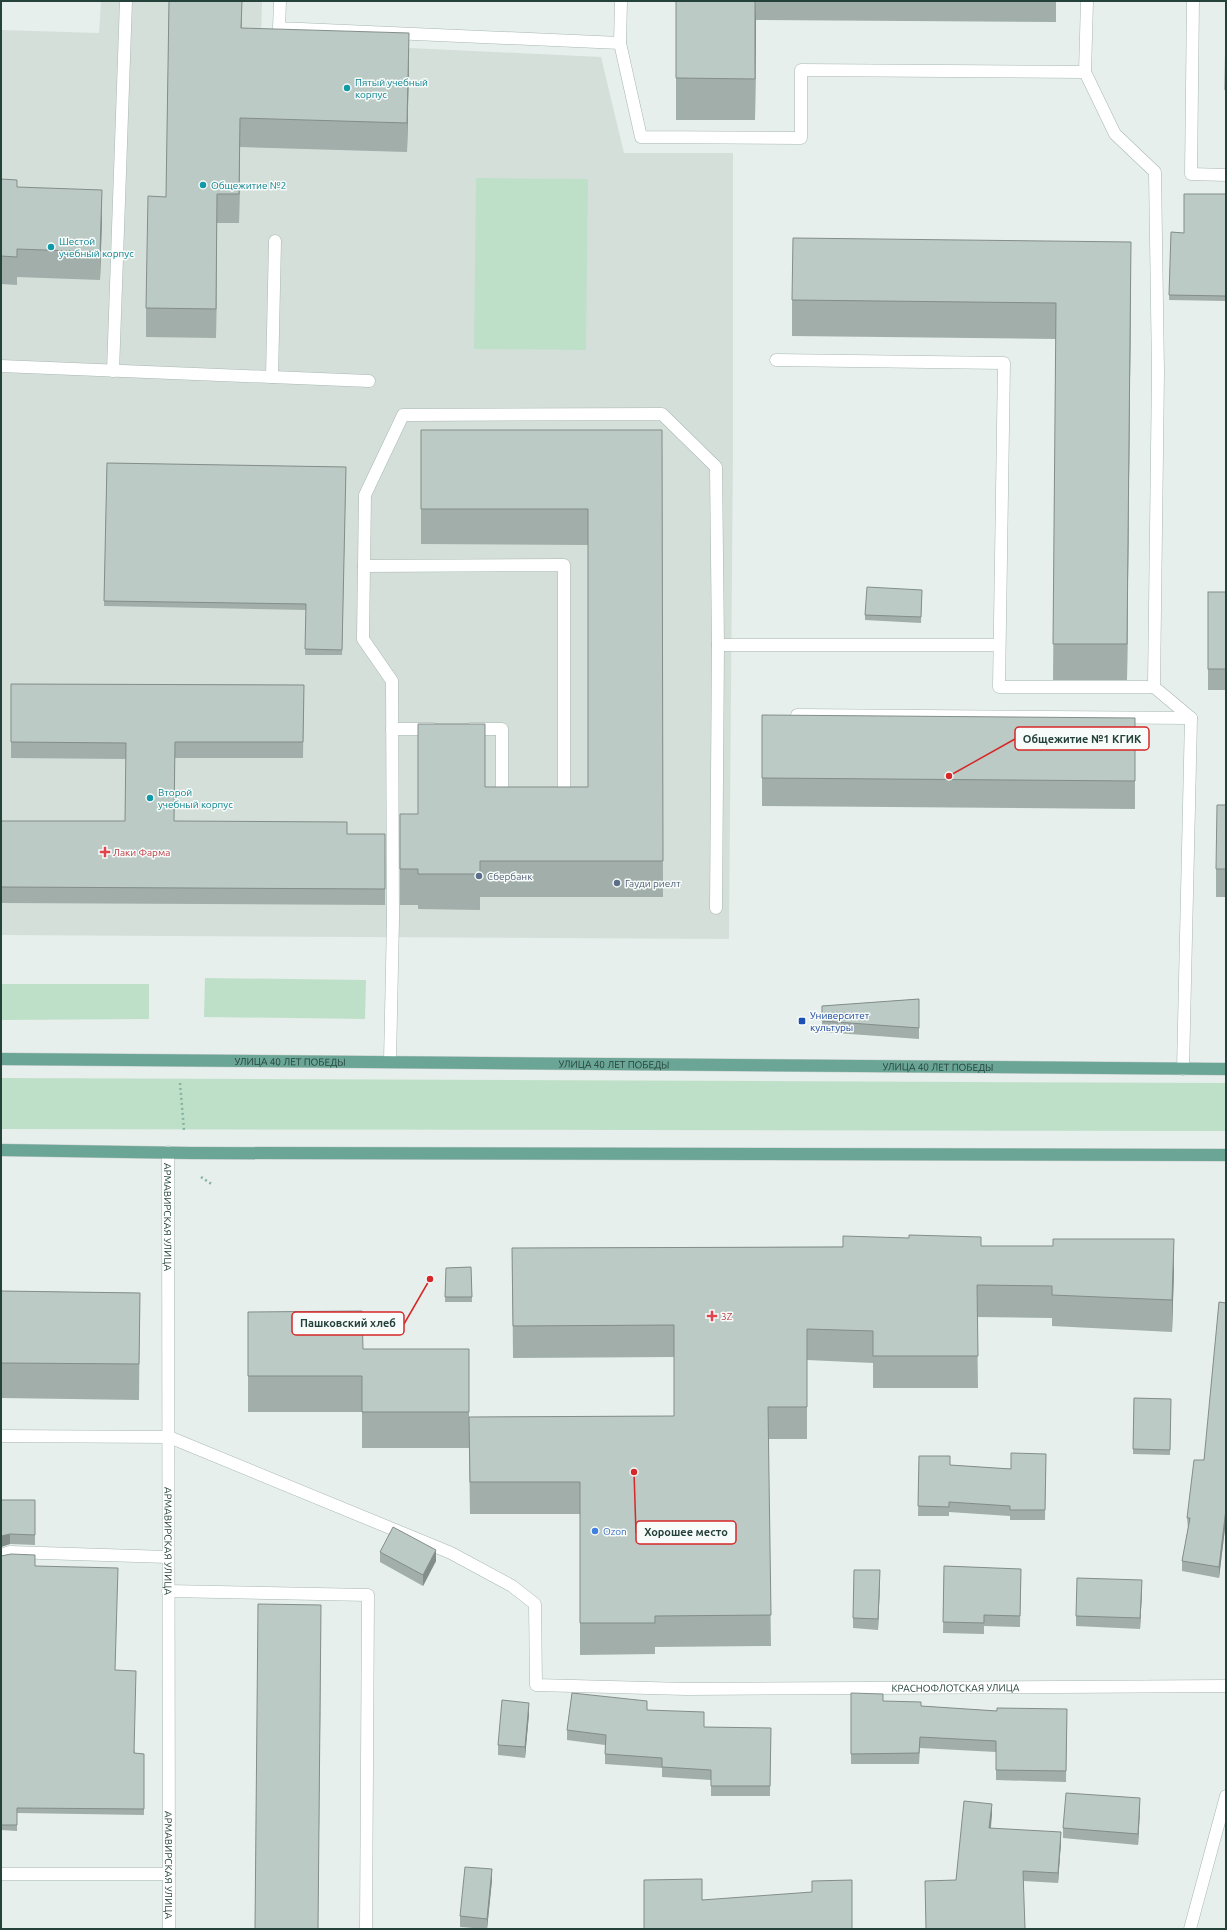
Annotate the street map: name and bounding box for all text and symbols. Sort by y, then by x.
place label: Пятый учебный корпус [355,77,428,100]
marker: Пятый учебный корпус [342,83,352,93]
marker: Общежитие №2 [198,180,208,190]
place label: Общежитие №2 [211,180,286,191]
place label: Шестой учебный корпус [59,236,134,259]
marker: Шестой учебный корпус [46,242,56,252]
callout: Общежитие №1 КГИК [1015,727,1149,750]
text: Общежитие №1 КГИК [1023,733,1142,745]
place label: Второй учебный корпус [158,787,233,810]
marker: Второй учебный корпус [145,793,155,803]
marker: Лаки Фарма [100,847,110,857]
place label: Лаки Фарма [113,847,170,858]
marker: Сбербанк [474,871,484,881]
place label: Сбербанк [487,871,532,882]
marker: Гауди риелт [612,878,622,888]
place label: Гауди риелт [625,878,681,889]
place label: Университет культуры [810,1010,870,1033]
marker: Университет культуры [797,1016,807,1026]
street label: УЛИЦА 40 ЛЕТ ПОБЕДЫ [234,1055,346,1067]
street label: УЛИЦА 40 ЛЕТ ПОБЕДЫ [558,1058,670,1070]
street label: УЛИЦА 40 ЛЕТ ПОБЕДЫ [882,1061,994,1073]
street label: АРМАВИРСКАЯ УЛИЦА [163,1163,174,1271]
marker: 3Z [706,1310,718,1322]
place label: 3Z [721,1311,733,1322]
callout: Пашковский хлеб [292,1312,404,1335]
text: Пашковский хлеб [300,1317,396,1329]
street label: АРМАВИРСКАЯ УЛИЦА [163,1487,174,1595]
callout: Хорошее место [636,1521,736,1544]
marker: Ozon [590,1526,600,1536]
place label: Ozon [603,1526,627,1537]
text: Хорошее место [644,1526,728,1538]
street label: КРАСНОФЛОТСКАЯ УЛИЦА [891,1682,1020,1693]
street label: АРМАВИРСКАЯ УЛИЦА [163,1811,174,1919]

